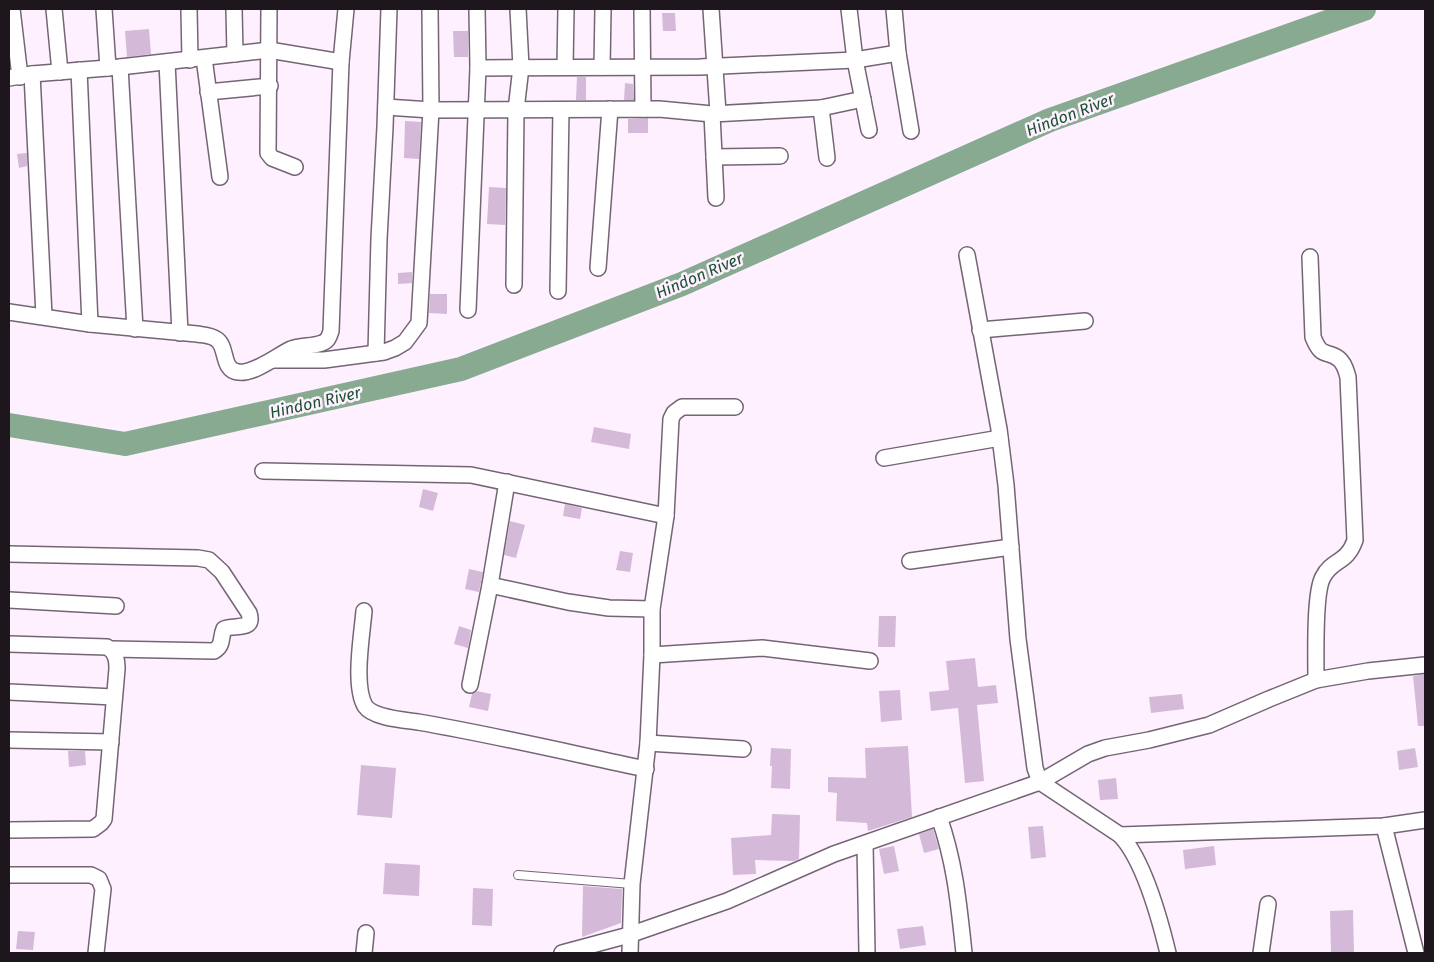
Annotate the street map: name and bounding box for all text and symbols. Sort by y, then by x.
water label: Hindon River [1023,89,1118,140]
water label: Hindon River [653,248,746,302]
water label: Hindon River [268,383,363,422]

